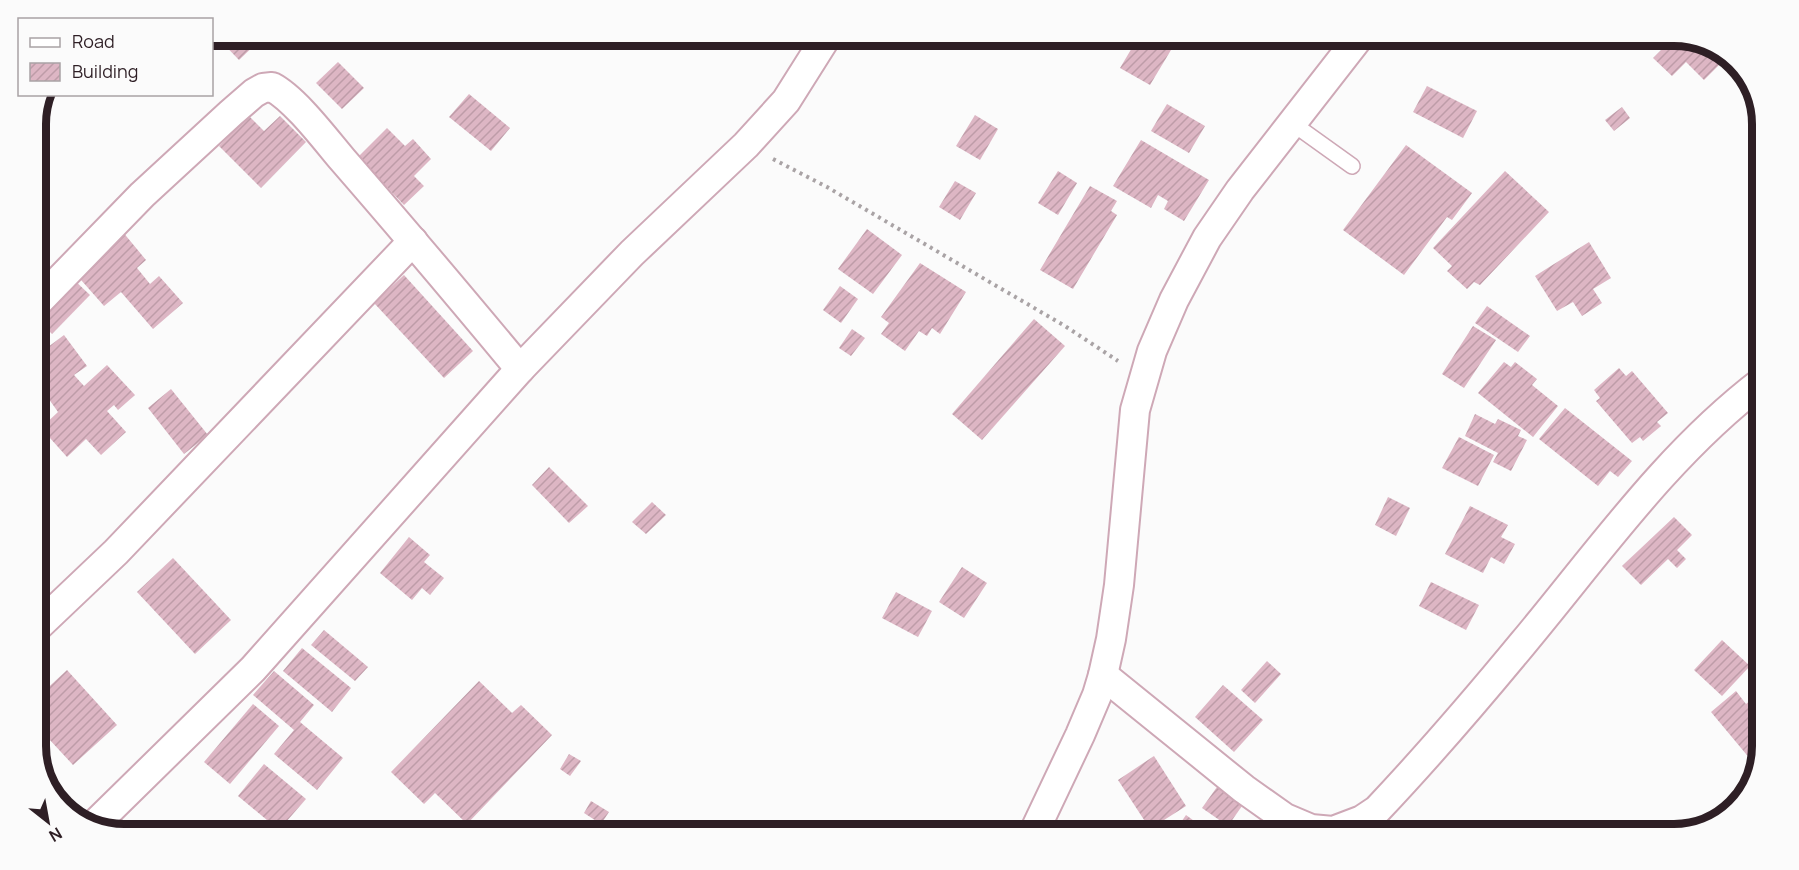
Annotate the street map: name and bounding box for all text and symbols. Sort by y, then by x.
legend [18,18,213,96]
text: Road [72,29,115,53]
text: Building [72,59,138,83]
north arrow [18,792,78,852]
text: N [45,822,66,847]

